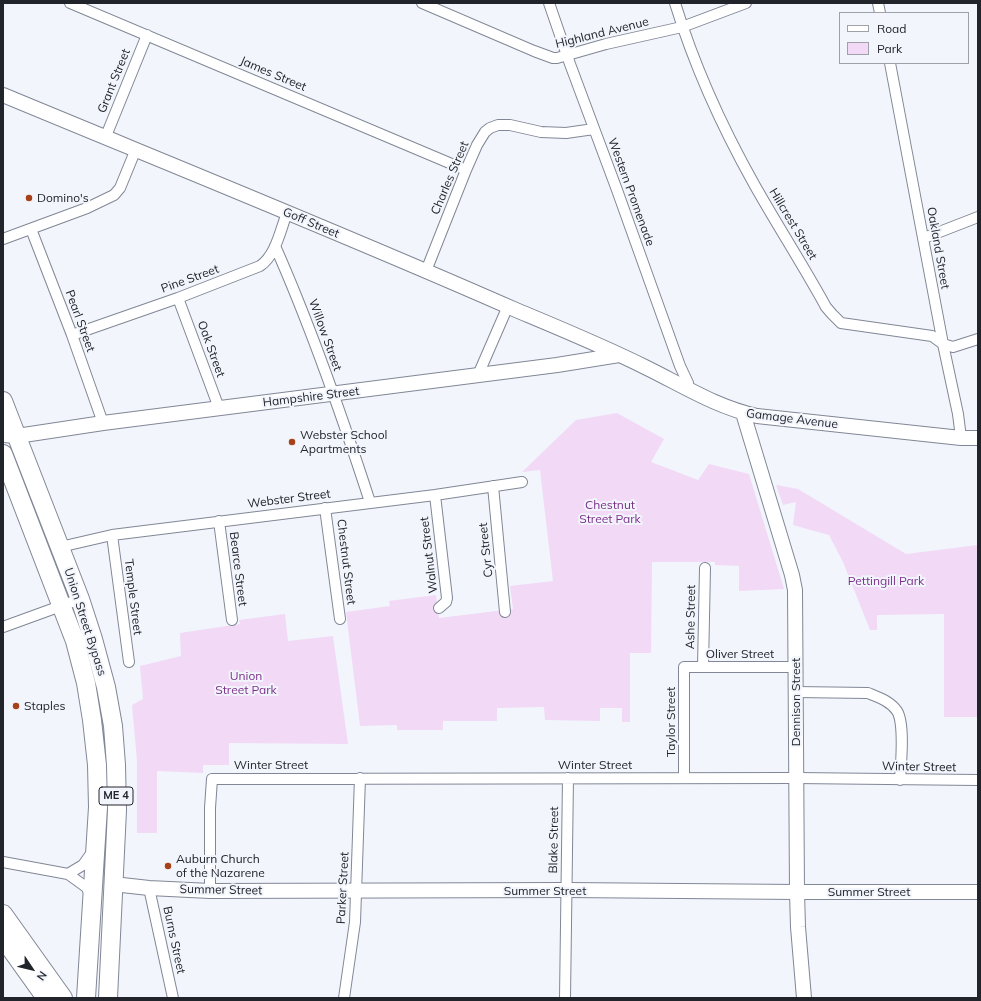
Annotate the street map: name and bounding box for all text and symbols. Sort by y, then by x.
legend [839,12,969,64]
street label: Highland Avenue [554,14,650,52]
text: Road [877,21,906,36]
text: Park [877,41,902,56]
street label: Grant Street [95,47,133,115]
street label: James Street [238,54,308,94]
street label: Western Promenade [605,136,657,248]
street label: Charles Street [428,139,472,217]
street label: Hillcrest Street [766,186,820,262]
place label: Domino's [37,191,89,205]
marker: Domino's [24,193,34,203]
street label: Goff Street [281,205,341,241]
street label: Oakland Street [924,206,952,290]
street label: Pine Street [159,262,221,296]
street label: Pearl Street [62,288,98,354]
street label: Willow Street [305,297,345,373]
street label: Oak Street [194,319,228,379]
street label: Hampshire Street [262,384,360,410]
street label: Gamage Avenue [745,406,839,432]
place label: Webster School Apartments [300,428,387,456]
marker: Webster School Apartments [287,437,297,447]
street label: Webster Street [247,487,331,511]
park label: Chestnut Street Park [579,498,641,526]
street label: Walnut Street [417,516,441,594]
street label: Chestnut Street [334,518,358,606]
street label: Cyr Street [476,522,496,578]
street label: Bearce Street [226,531,250,607]
street label: Temple Street [121,558,145,636]
street label: Union Street Bypass [61,566,109,678]
park label: Pettingill Park [848,574,924,588]
street label: Ashe Street [683,585,699,649]
street label: Oliver Street [706,647,774,661]
street label: Dennison Street [789,658,803,746]
park label: Union Street Park [215,669,277,697]
street label: Taylor Street [664,687,678,757]
place label: Staples [24,699,65,713]
marker: Staples [11,701,21,711]
street label: Winter Street [234,758,308,772]
street label: Winter Street [558,758,632,772]
street label: Winter Street [882,759,956,775]
road number: ME 4 [99,787,133,805]
street label: Blake Street [546,806,562,874]
place label: Auburn Church of the Nazarene [176,852,265,880]
street label: Parker Street [334,852,352,924]
marker: Auburn Church of the Nazarene [163,861,173,871]
street label: Summer Street [180,882,262,898]
street label: Summer Street [504,884,586,898]
street label: Summer Street [828,885,910,899]
street label: Burns Street [160,905,188,975]
north arrow [12,949,52,989]
text: N [34,968,50,983]

